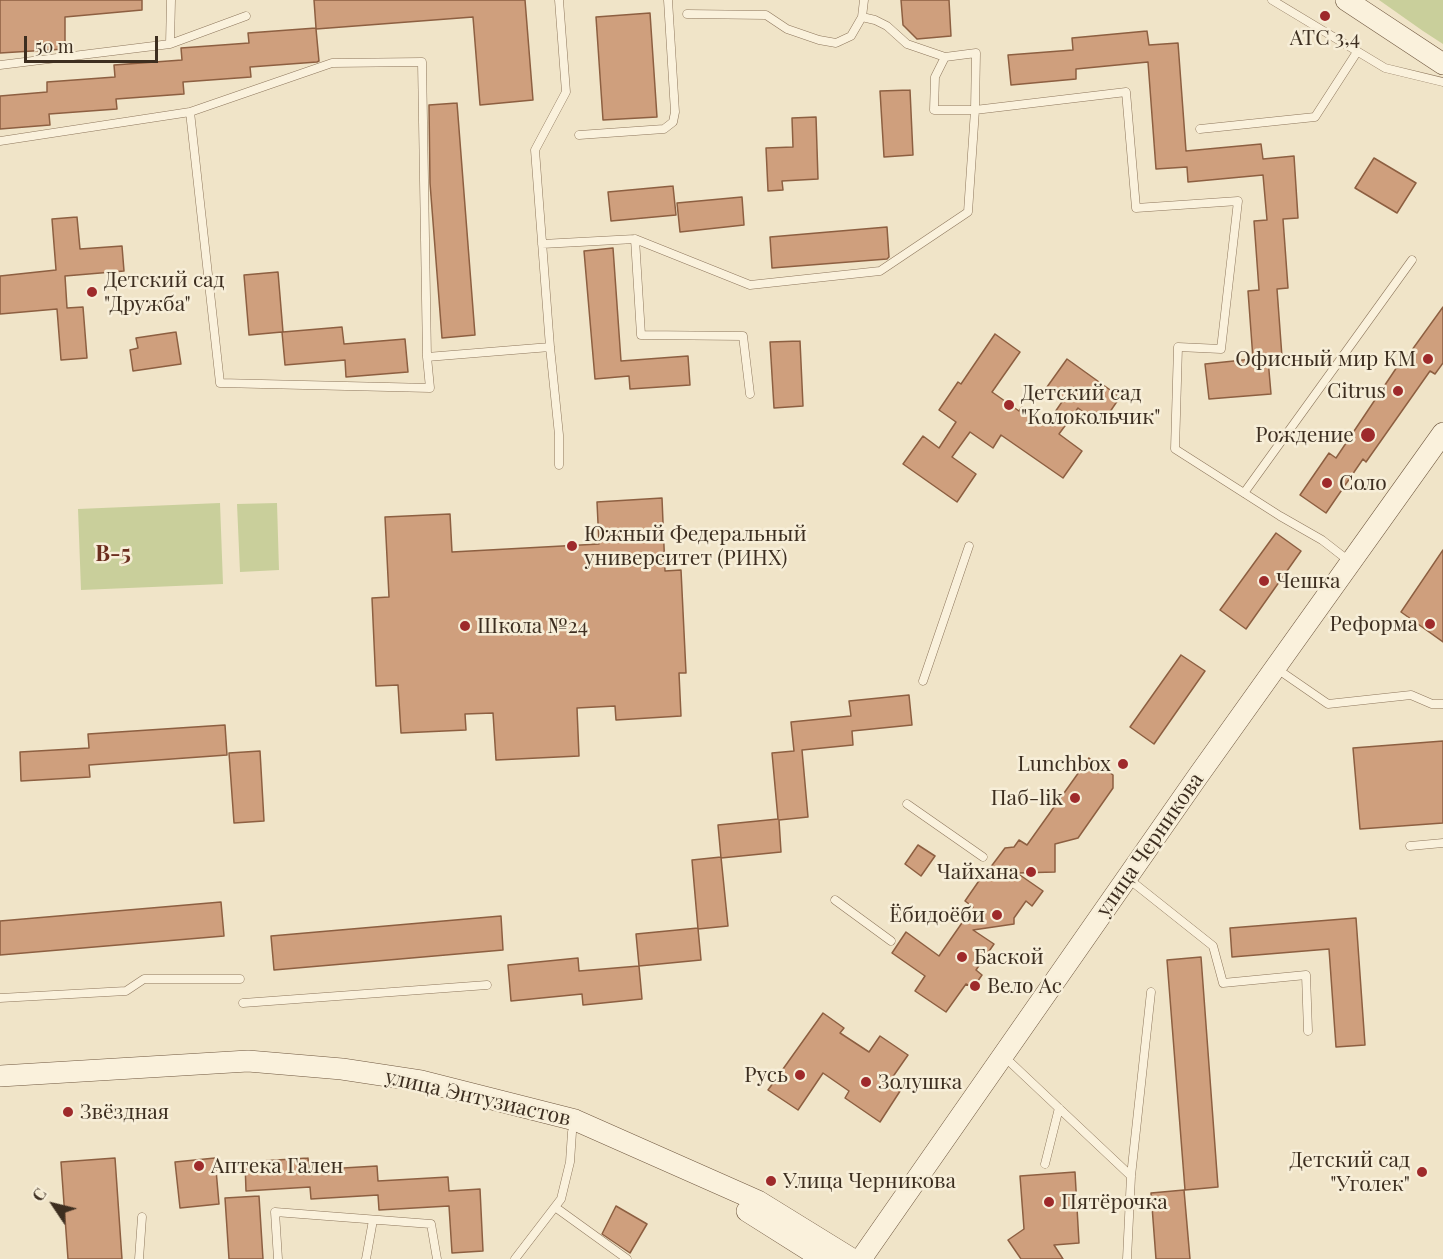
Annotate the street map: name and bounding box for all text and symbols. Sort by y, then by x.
marker: АТС 3,4 [1318,9,1332,23]
scale bar [27,24,160,62]
place label: АТС 3,4 [1290,25,1360,51]
text: 50 m [35,34,74,58]
place label: Детский сад "Дружба" [104,267,225,317]
marker: Детский сад "Дружба" [85,285,99,299]
place label: Офисный мир КМ [1235,346,1416,372]
marker: Офисный мир КМ [1421,352,1435,366]
place label: Citrus [1327,378,1386,404]
place label: Детский сад "Колокольчик" [1021,380,1161,430]
marker: Citrus [1391,384,1405,398]
marker: Детский сад "Колокольчик" [1002,398,1016,412]
place label: Рождение [1255,422,1354,448]
marker: Рождение [1359,426,1377,444]
place label: Соло [1339,470,1387,496]
marker: Соло [1320,476,1334,490]
place label: Южный Федеральный университет (РИНХ) [584,521,807,571]
marker: Южный Федеральный университет (РИНХ) [565,539,579,553]
district label: В-5 [95,541,131,567]
place label: Чешка [1276,568,1341,594]
marker: Чешка [1257,574,1271,588]
place label: Реформа [1329,611,1418,637]
place label: Школа №24 [477,613,588,639]
marker: Реформа [1423,617,1437,631]
marker: Школа №24 [458,619,472,633]
place label: Lunchbox [1017,751,1111,777]
marker: Lunchbox [1116,757,1130,771]
street label: улица Черникова [1091,768,1209,922]
place label: Паб-lik [991,785,1063,811]
marker: Паб-lik [1068,791,1082,805]
place label: Чайхана [937,859,1019,885]
marker: Чайхана [1024,865,1038,879]
place label: Ёбидоёби [889,902,985,928]
marker: Ёбидоёби [990,908,1004,922]
place label: Баской [974,944,1044,970]
marker: Баской [955,950,969,964]
place label: Вело Ас [987,973,1062,999]
marker: Вело Ас [968,979,982,993]
place label: Русь [744,1062,788,1088]
street label: улица Энтузиастов [383,1064,573,1132]
marker: Русь [793,1068,807,1082]
place label: Золушка [878,1069,962,1095]
marker: Золушка [859,1075,873,1089]
place label: Звёздная [80,1099,169,1125]
marker: Звёздная [61,1105,75,1119]
place label: Детский сад "Уголек" [1289,1147,1410,1197]
place label: Аптека Гален [211,1153,343,1179]
marker: Аптека Гален [192,1159,206,1173]
marker: Детский сад "Уголек" [1415,1165,1429,1179]
place label: Улица Черникова [783,1168,956,1194]
marker: Улица Черникова [764,1174,778,1188]
north arrow [24,1175,84,1235]
text: С [27,1184,51,1205]
place label: Пятёрочка [1061,1189,1168,1215]
marker: Пятёрочка [1042,1195,1056,1209]

